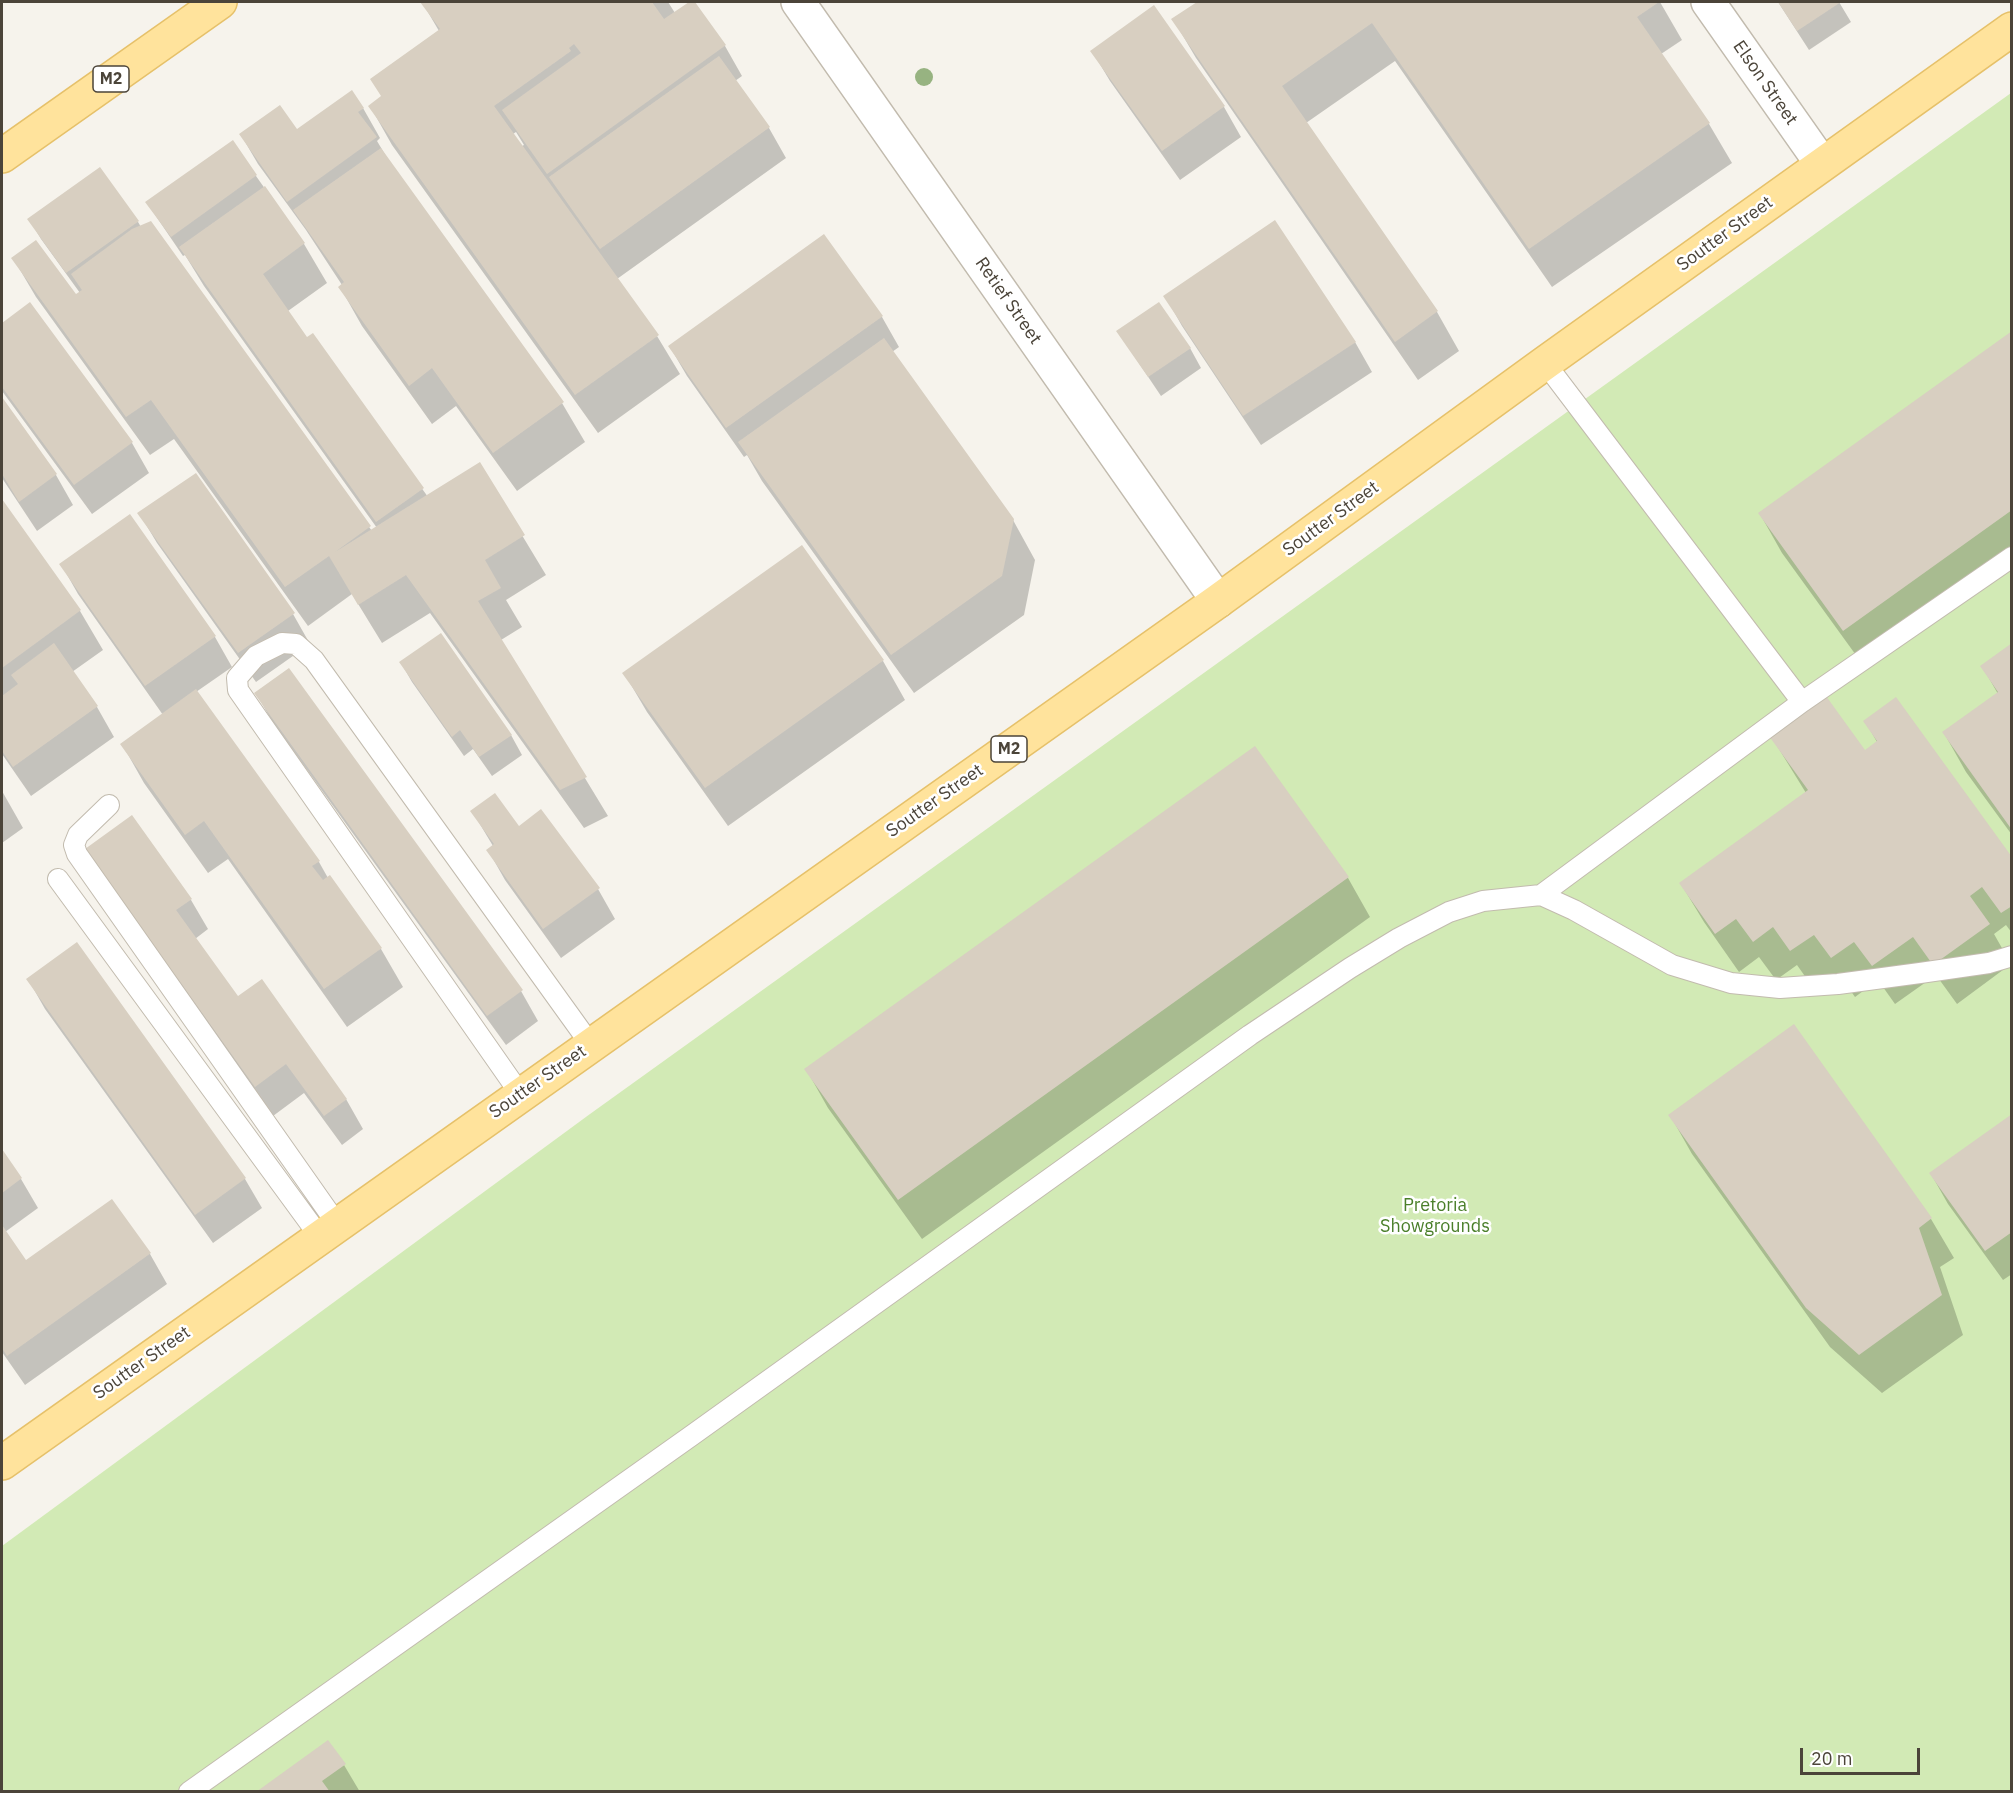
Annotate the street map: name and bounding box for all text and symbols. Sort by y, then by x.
street label: Elson Street [1728,37,1802,129]
road number: M2 [93,66,129,92]
street label: Soutter Street [1673,192,1777,276]
street label: Retief Street [970,253,1046,349]
street label: Soutter Street [1279,477,1383,561]
road number: M2 [991,736,1027,762]
street label: Soutter Street [882,760,988,842]
street label: Soutter Street [485,1041,591,1123]
park label: Pretoria Showgrounds [1380,1195,1490,1238]
street label: Soutter Street [89,1322,195,1404]
scale bar [1803,1736,1923,1774]
text: 20 m [1811,1747,1853,1770]

